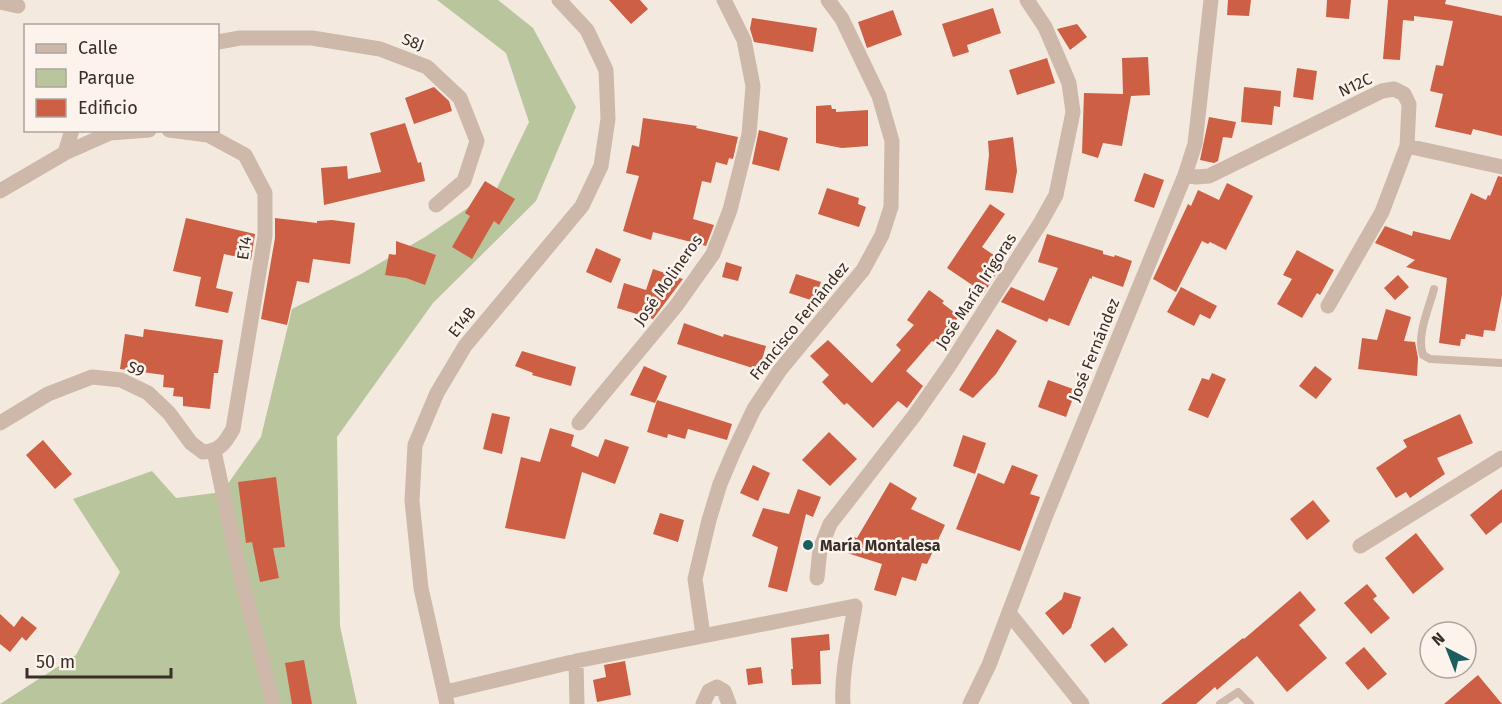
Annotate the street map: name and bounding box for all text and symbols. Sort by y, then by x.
legend [24,24,219,132]
street label: S8J [399,29,427,55]
text: Calle [78,37,118,59]
text: Parque [78,67,135,89]
street label: N12C [1335,69,1375,101]
text: Edificio [78,97,138,119]
street label: José María Irigoras [932,230,1020,352]
street label: José Molineros [630,231,706,329]
street label: E14 [233,235,255,261]
street label: Francisco Fernández [746,258,852,384]
street label: José Fernández [1065,296,1123,404]
street label: E14B [444,303,480,341]
street label: S9 [125,357,147,381]
place label: María Montalesa [820,536,941,555]
marker: María Montalesa [801,538,815,552]
north arrow [1418,620,1478,680]
text: N [1428,629,1449,650]
scale bar [27,641,171,679]
text: 50 m [36,651,75,673]

